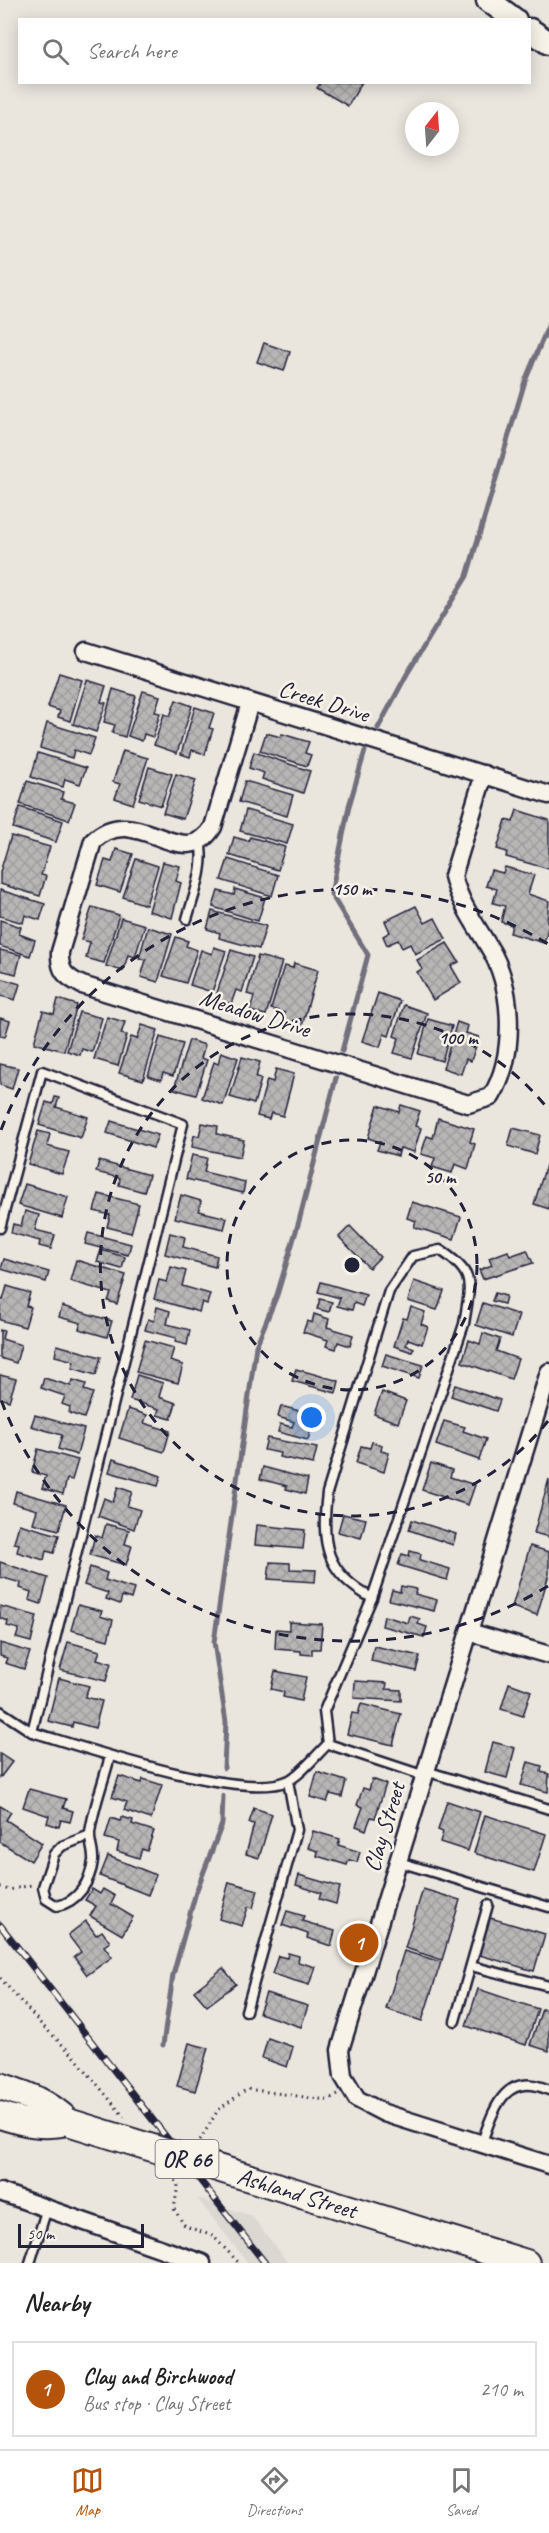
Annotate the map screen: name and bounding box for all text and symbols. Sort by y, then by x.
search box [18,18,531,84]
icon: search [39,35,72,68]
text: Search here [87,37,177,65]
north arrow [405,102,459,156]
street label: Creek Drive [275,673,375,730]
text: 150 m [333,878,373,900]
street label: Meadow Drive [196,982,316,1045]
text: 100 m [439,1027,479,1049]
text: 50 m [425,1166,457,1188]
centre of rings [342,1255,362,1275]
your location [297,1403,326,1432]
street label: Clay Street [356,1777,412,1875]
pin: 1 [340,1920,378,1966]
road number: OR 66 [156,2140,219,2178]
street label: Ashland Street [234,2161,362,2226]
scale bar [18,2221,144,2248]
text: 50 m [27,2224,54,2244]
text: Nearby [24,2286,89,2319]
text: Clay and Birchwood [83,2363,232,2391]
text: 1 [41,2377,50,2402]
text: 210 m [480,2377,523,2402]
text: Bus stop · Clay Street [83,2391,230,2416]
tab: Map [71,2464,104,2520]
tab: Directions [247,2464,302,2520]
tab: Saved [445,2464,478,2520]

